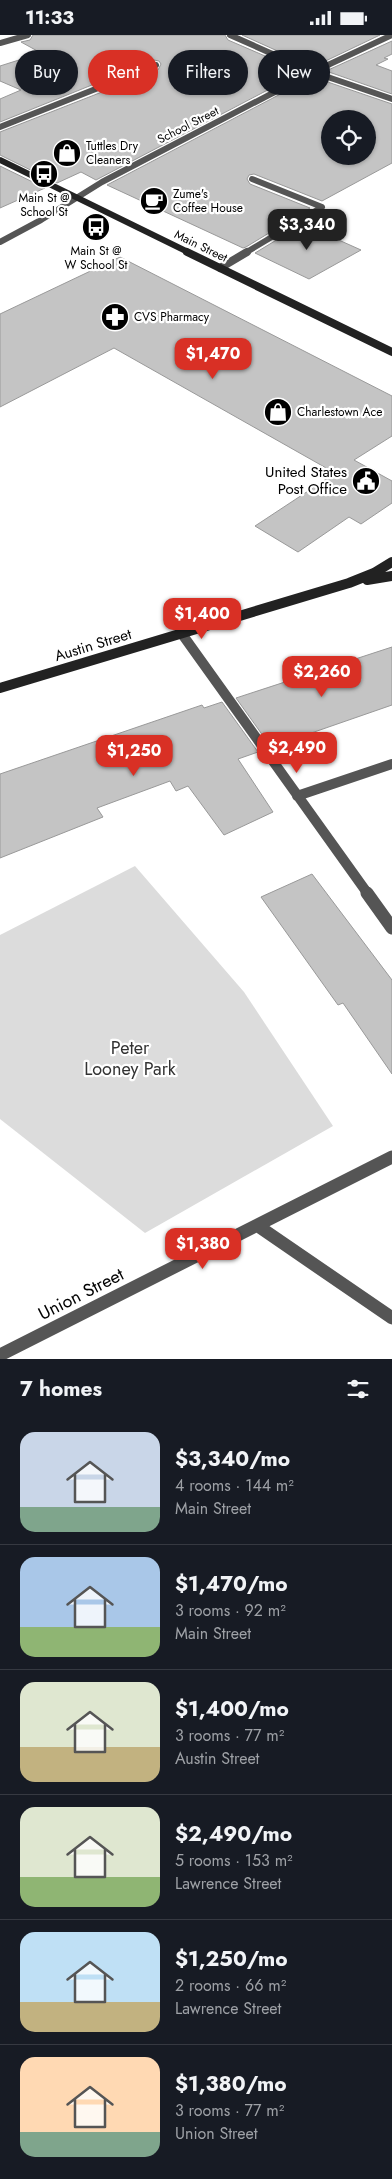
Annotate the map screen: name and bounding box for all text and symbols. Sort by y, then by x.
text: 11:33 [25,4,74,31]
chip: Buy [15,50,78,95]
chip: Rent [88,50,158,95]
chip: Filters [168,50,248,95]
chip: New [258,50,330,95]
street label: School Street [154,102,222,148]
map controls [321,110,376,165]
button: locate [321,110,376,165]
place label: Tuttles Dry Cleaners [86,137,139,169]
shop icon: Tuttles Dry Cleaners [52,138,82,168]
bus stop icon: Main St @ School St [29,159,59,189]
place label: Zume's Coffee House [173,185,243,217]
cafe icon: Zume's Coffee House [139,186,169,216]
place label: Main St @ School St [19,189,69,221]
pin: $3,340 [266,209,348,251]
bus stop icon: Main St @ W School St [81,212,111,242]
text: $3,340 [279,213,335,236]
street label: Main Street [171,225,231,267]
place label: Main St @ W School St [64,242,128,274]
pharmacy icon: CVS Pharmacy [100,302,130,332]
place label: CVS Pharmacy [134,308,210,326]
pin: $1,470 [172,337,254,380]
text: $1,470 [186,342,240,365]
shop icon: Charlestown Ace [263,397,293,427]
place label: Charlestown Ace [297,403,382,421]
place label: United States Post Office [265,461,347,500]
public building icon: United States Post Office [351,466,381,496]
pin: $1,400 [161,597,243,640]
text: $1,400 [174,602,230,625]
street label: Austin Street [52,623,134,667]
pin: $2,260 [281,655,363,698]
text: $2,260 [293,660,351,683]
pin: $2,490 [256,731,338,774]
pin: $1,250 [93,735,175,777]
text: $2,490 [268,736,326,759]
text: $1,250 [107,739,161,762]
park label: Peter Looney Park [84,1035,176,1082]
pin: $1,380 [162,1227,244,1270]
text: $1,380 [176,1232,230,1255]
street label: Union Street [34,1261,129,1327]
text: 7 homes [20,1374,102,1404]
icon: filters [344,1375,372,1403]
text: $3,340/mo [175,1444,290,1474]
icon: home [60,1452,120,1512]
text: 4 rooms · 144 m² [175,1474,294,1497]
text: Main Street [175,1497,251,1520]
text: $1,470/mo [175,1569,288,1599]
icon: home [60,1577,120,1637]
text: 3 rooms · 92 m² [175,1599,286,1622]
text: Main Street [175,1622,251,1645]
text: $1,400/mo [175,1694,289,1724]
icon: home [60,1702,120,1762]
text: 3 rooms · 77 m² [175,1724,284,1747]
text: Austin Street [175,1747,259,1770]
text: $2,490/mo [175,1819,292,1849]
icon: home [60,1827,120,1887]
text: 5 rooms · 153 m² [175,1849,293,1872]
text: Lawrence Street [175,1872,281,1895]
text: $1,250/mo [175,1944,288,1974]
icon: home [60,1952,120,2012]
text: 2 rooms · 66 m² [175,1974,286,1997]
text: Lawrence Street [175,1997,281,2020]
text: $1,380/mo [175,2069,287,2099]
icon: home [60,2077,120,2137]
text: 3 rooms · 77 m² [175,2099,284,2122]
text: Union Street [175,2122,258,2145]

